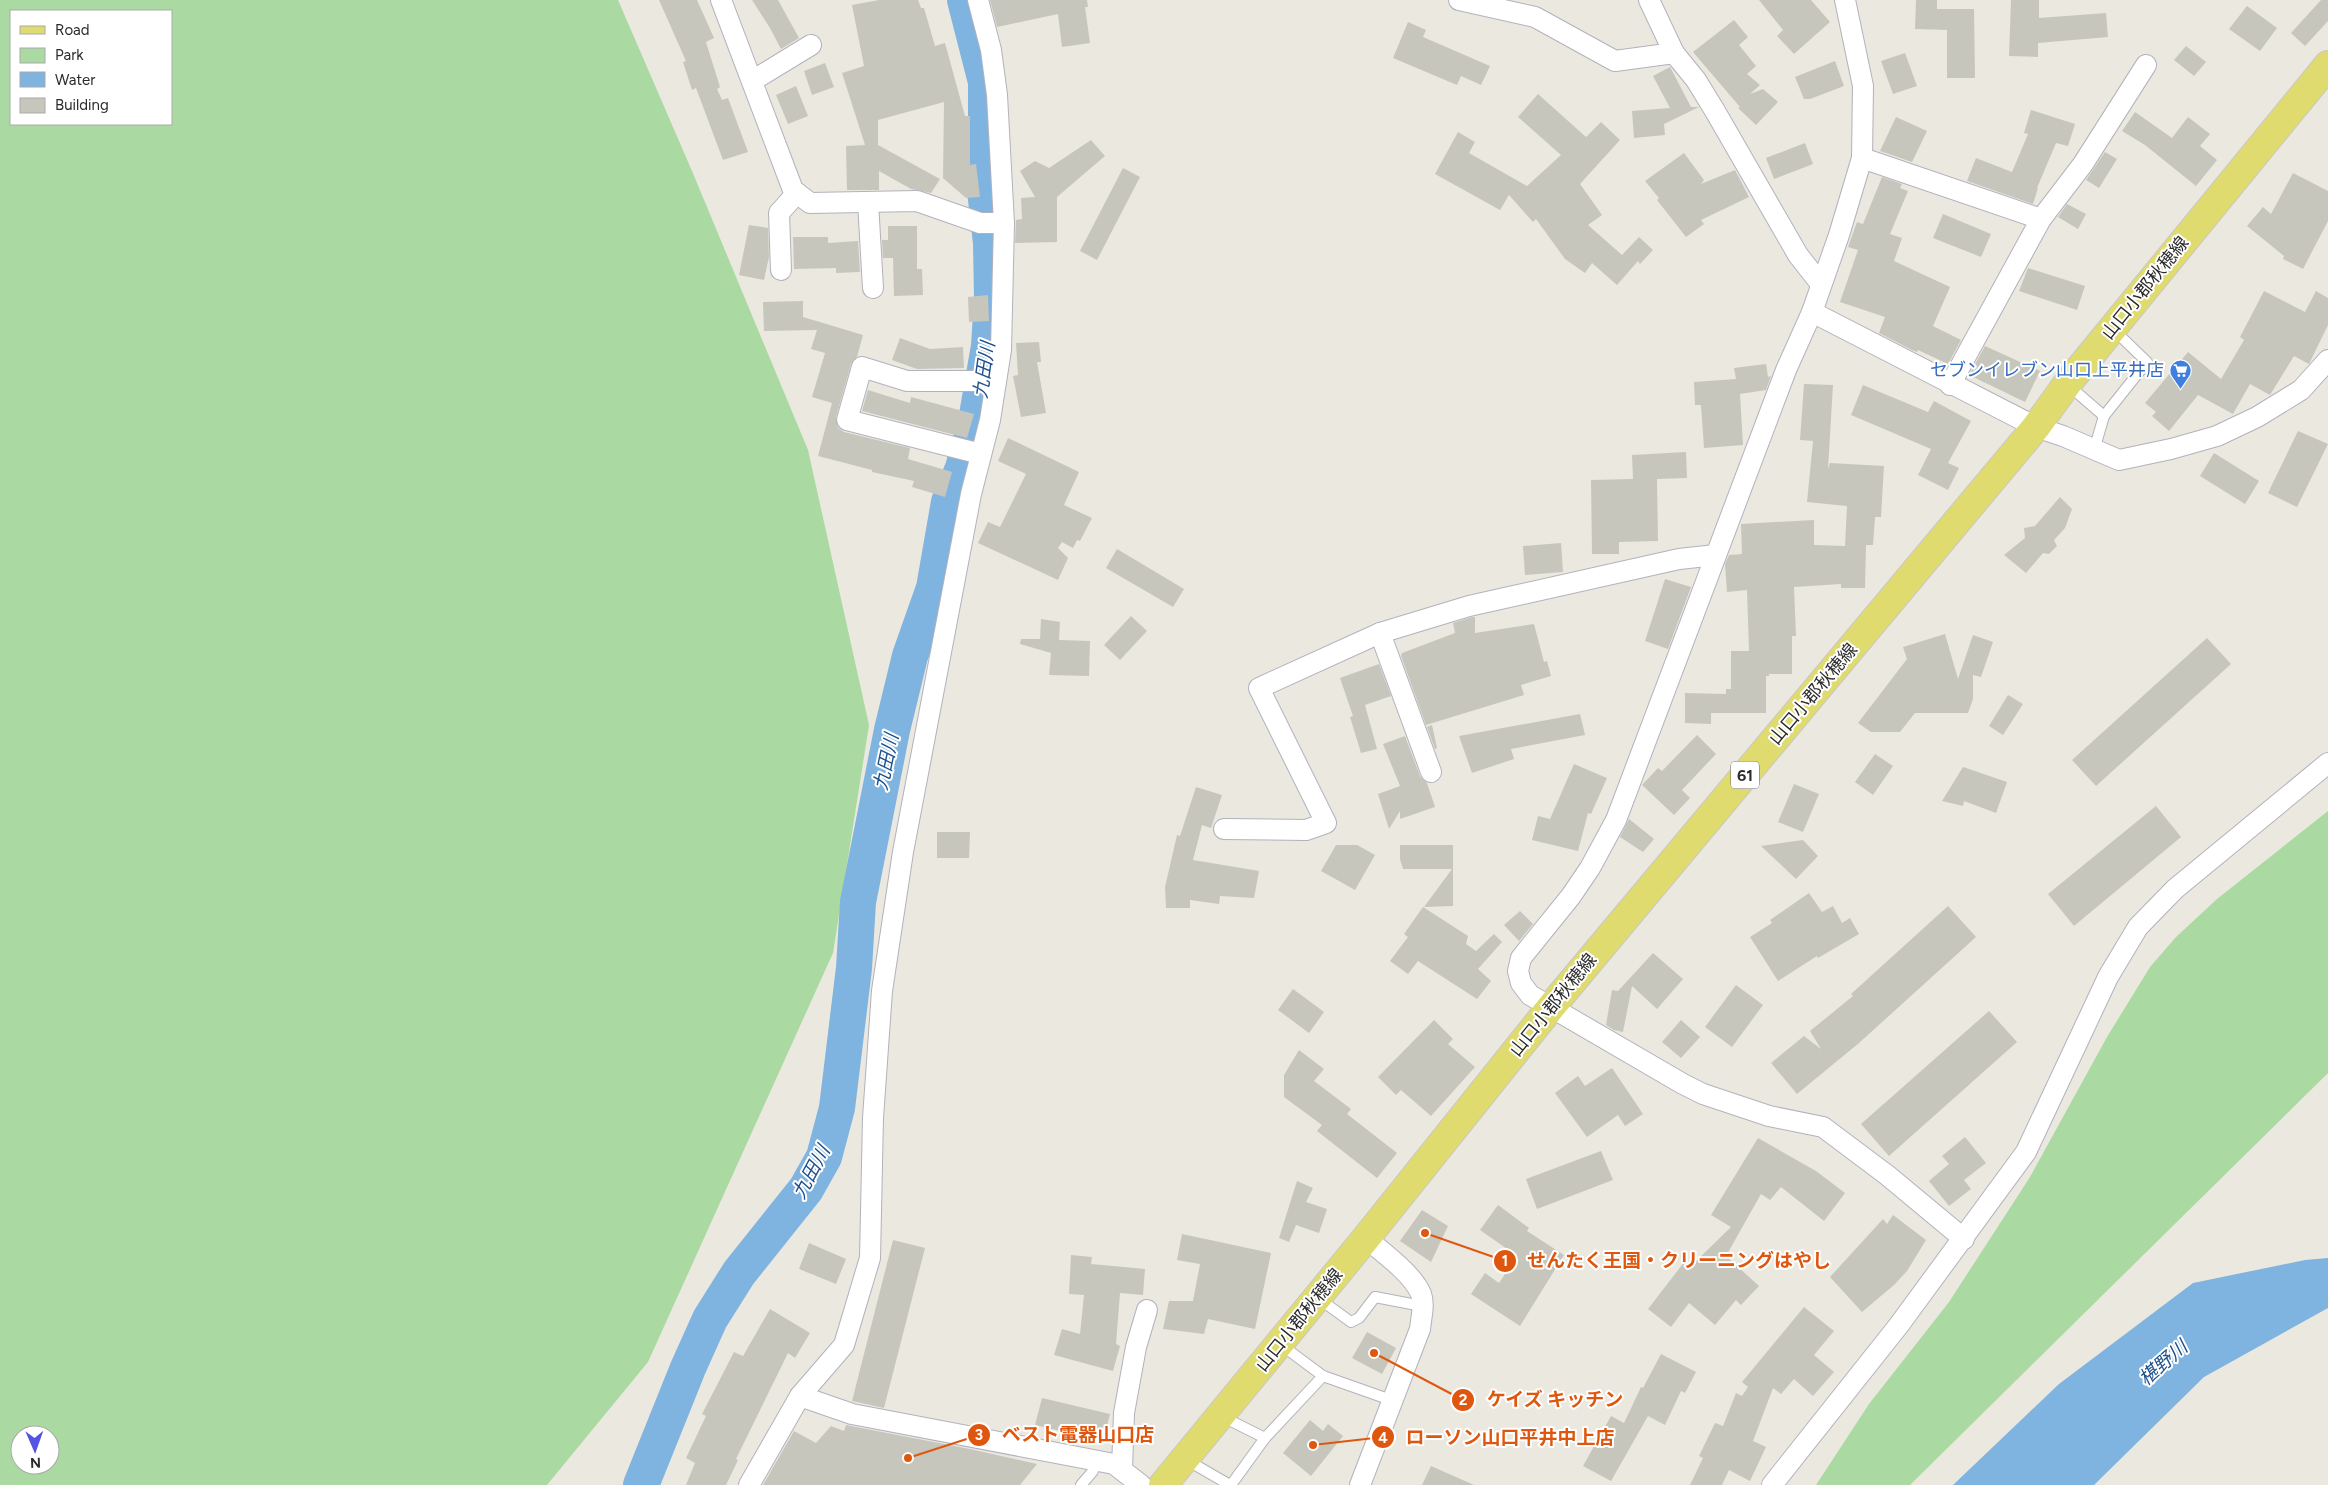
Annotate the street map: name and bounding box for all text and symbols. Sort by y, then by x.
legend [10,10,172,125]
text: Road [55,21,90,39]
text: Park [55,46,84,64]
text: Water [55,71,95,89]
text: Building [55,96,109,114]
street label: 山口小郡秋穂線 [2097,232,2193,344]
water label: 九田川 [969,338,1000,400]
supermarket icon: セブンイレブン山口上平井店 [2168,358,2192,389]
place label: セブンイレブン山口上平井店 [1930,359,2164,381]
street label: 山口小郡秋穂線 [1764,639,1862,749]
water label: 九田川 [869,730,904,792]
road number: 61 [1731,762,1759,788]
street label: 山口小郡秋穂線 [1505,949,1601,1061]
water label: 九田川 [787,1140,835,1203]
callout: せんたく王国・クリーニングはやし [1492,1244,1841,1278]
text: せんたく王国・クリーニングはやし [1527,1249,1831,1272]
text: 1 [1502,1252,1508,1270]
street label: 山口小郡秋穂線 [1251,1264,1347,1376]
water label: 椹野川 [2134,1334,2194,1390]
callout: ケイズ キッチン [1451,1383,1633,1417]
text: ケイズ キッチン [1487,1388,1623,1411]
text: 2 [1459,1391,1468,1409]
callout: ベスト電器山口店 [967,1418,1164,1452]
callout: ローソン山口平井中上店 [1371,1420,1625,1454]
text: ベスト電器山口店 [1002,1423,1154,1446]
north arrow [10,1425,60,1475]
text: 3 [975,1426,983,1444]
text: ローソン山口平井中上店 [1405,1426,1615,1449]
text: 4 [1378,1429,1388,1447]
text: N [30,1454,41,1471]

